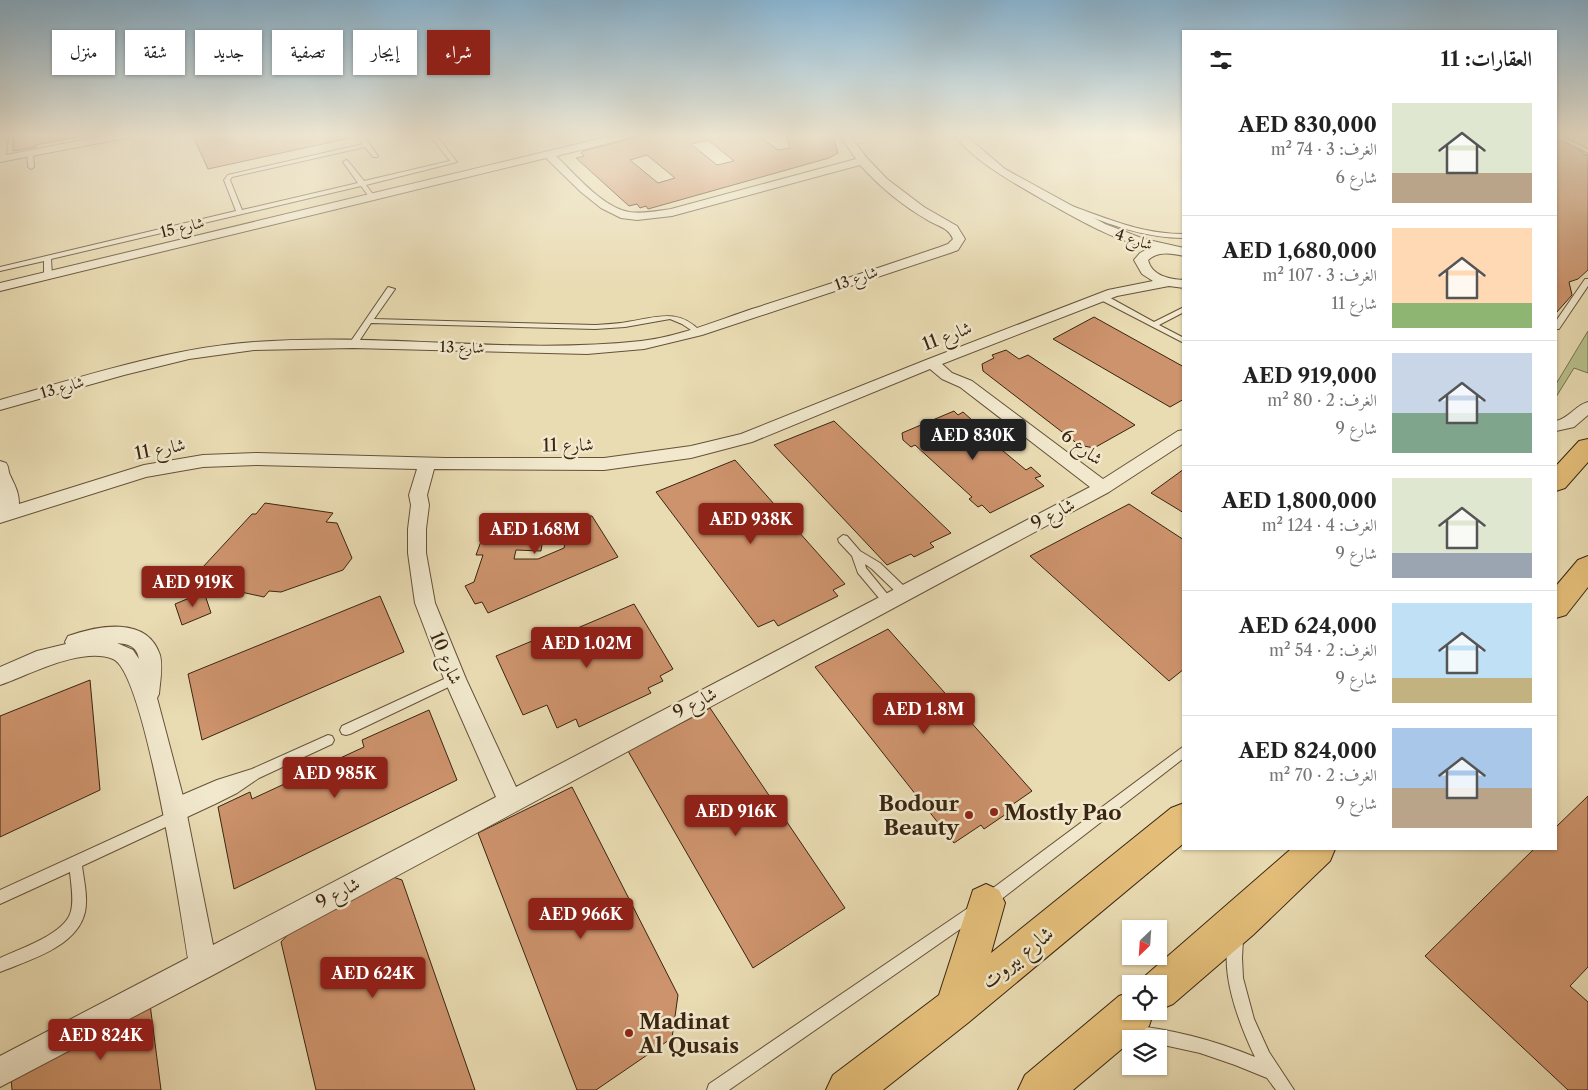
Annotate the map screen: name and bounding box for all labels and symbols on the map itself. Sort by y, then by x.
street label: شارع 15 [158,212,207,245]
street label: شارع 4 [1111,224,1155,258]
street label: شارع 13 [832,262,881,298]
street label: شارع 11 [919,317,976,359]
street label: شارع 13 [439,337,484,361]
street label: شارع 13 [38,372,87,406]
pin: AED 830K [921,418,1025,461]
street label: شارع 6 [1054,424,1107,473]
street label: شارع 11 [133,433,188,469]
street label: شارع 11 [542,434,594,460]
street label: شارع 9 [1027,493,1081,538]
pin: AED 938K [699,502,803,545]
pin: AED 1.68M [478,512,592,555]
pin: AED 919K [141,566,245,608]
pin: AED 1.02M [530,626,644,669]
street label: شارع 10 [421,628,467,689]
street label: شارع 9 [669,682,723,727]
pin: AED 1.8M [872,692,976,735]
pin: AED 985K [283,756,387,799]
place label: Bodour Beauty [879,791,960,840]
pin: AED 916K [684,794,788,837]
place label: Mostly Pao [1004,800,1122,825]
marker: Mostly Pao [988,806,1000,818]
marker: Bodour Beauty [963,809,975,821]
street label: شارع 9 [312,872,366,917]
pin: AED 966K [529,898,633,940]
street label: شارع بيروت [976,920,1062,998]
north arrow [1122,920,1168,965]
pin: AED 624K [321,956,425,999]
place label: Madinat Al Qusais [638,1009,739,1058]
pin: AED 824K [49,1018,153,1061]
marker: Madinat Al Qusais [623,1027,635,1039]

